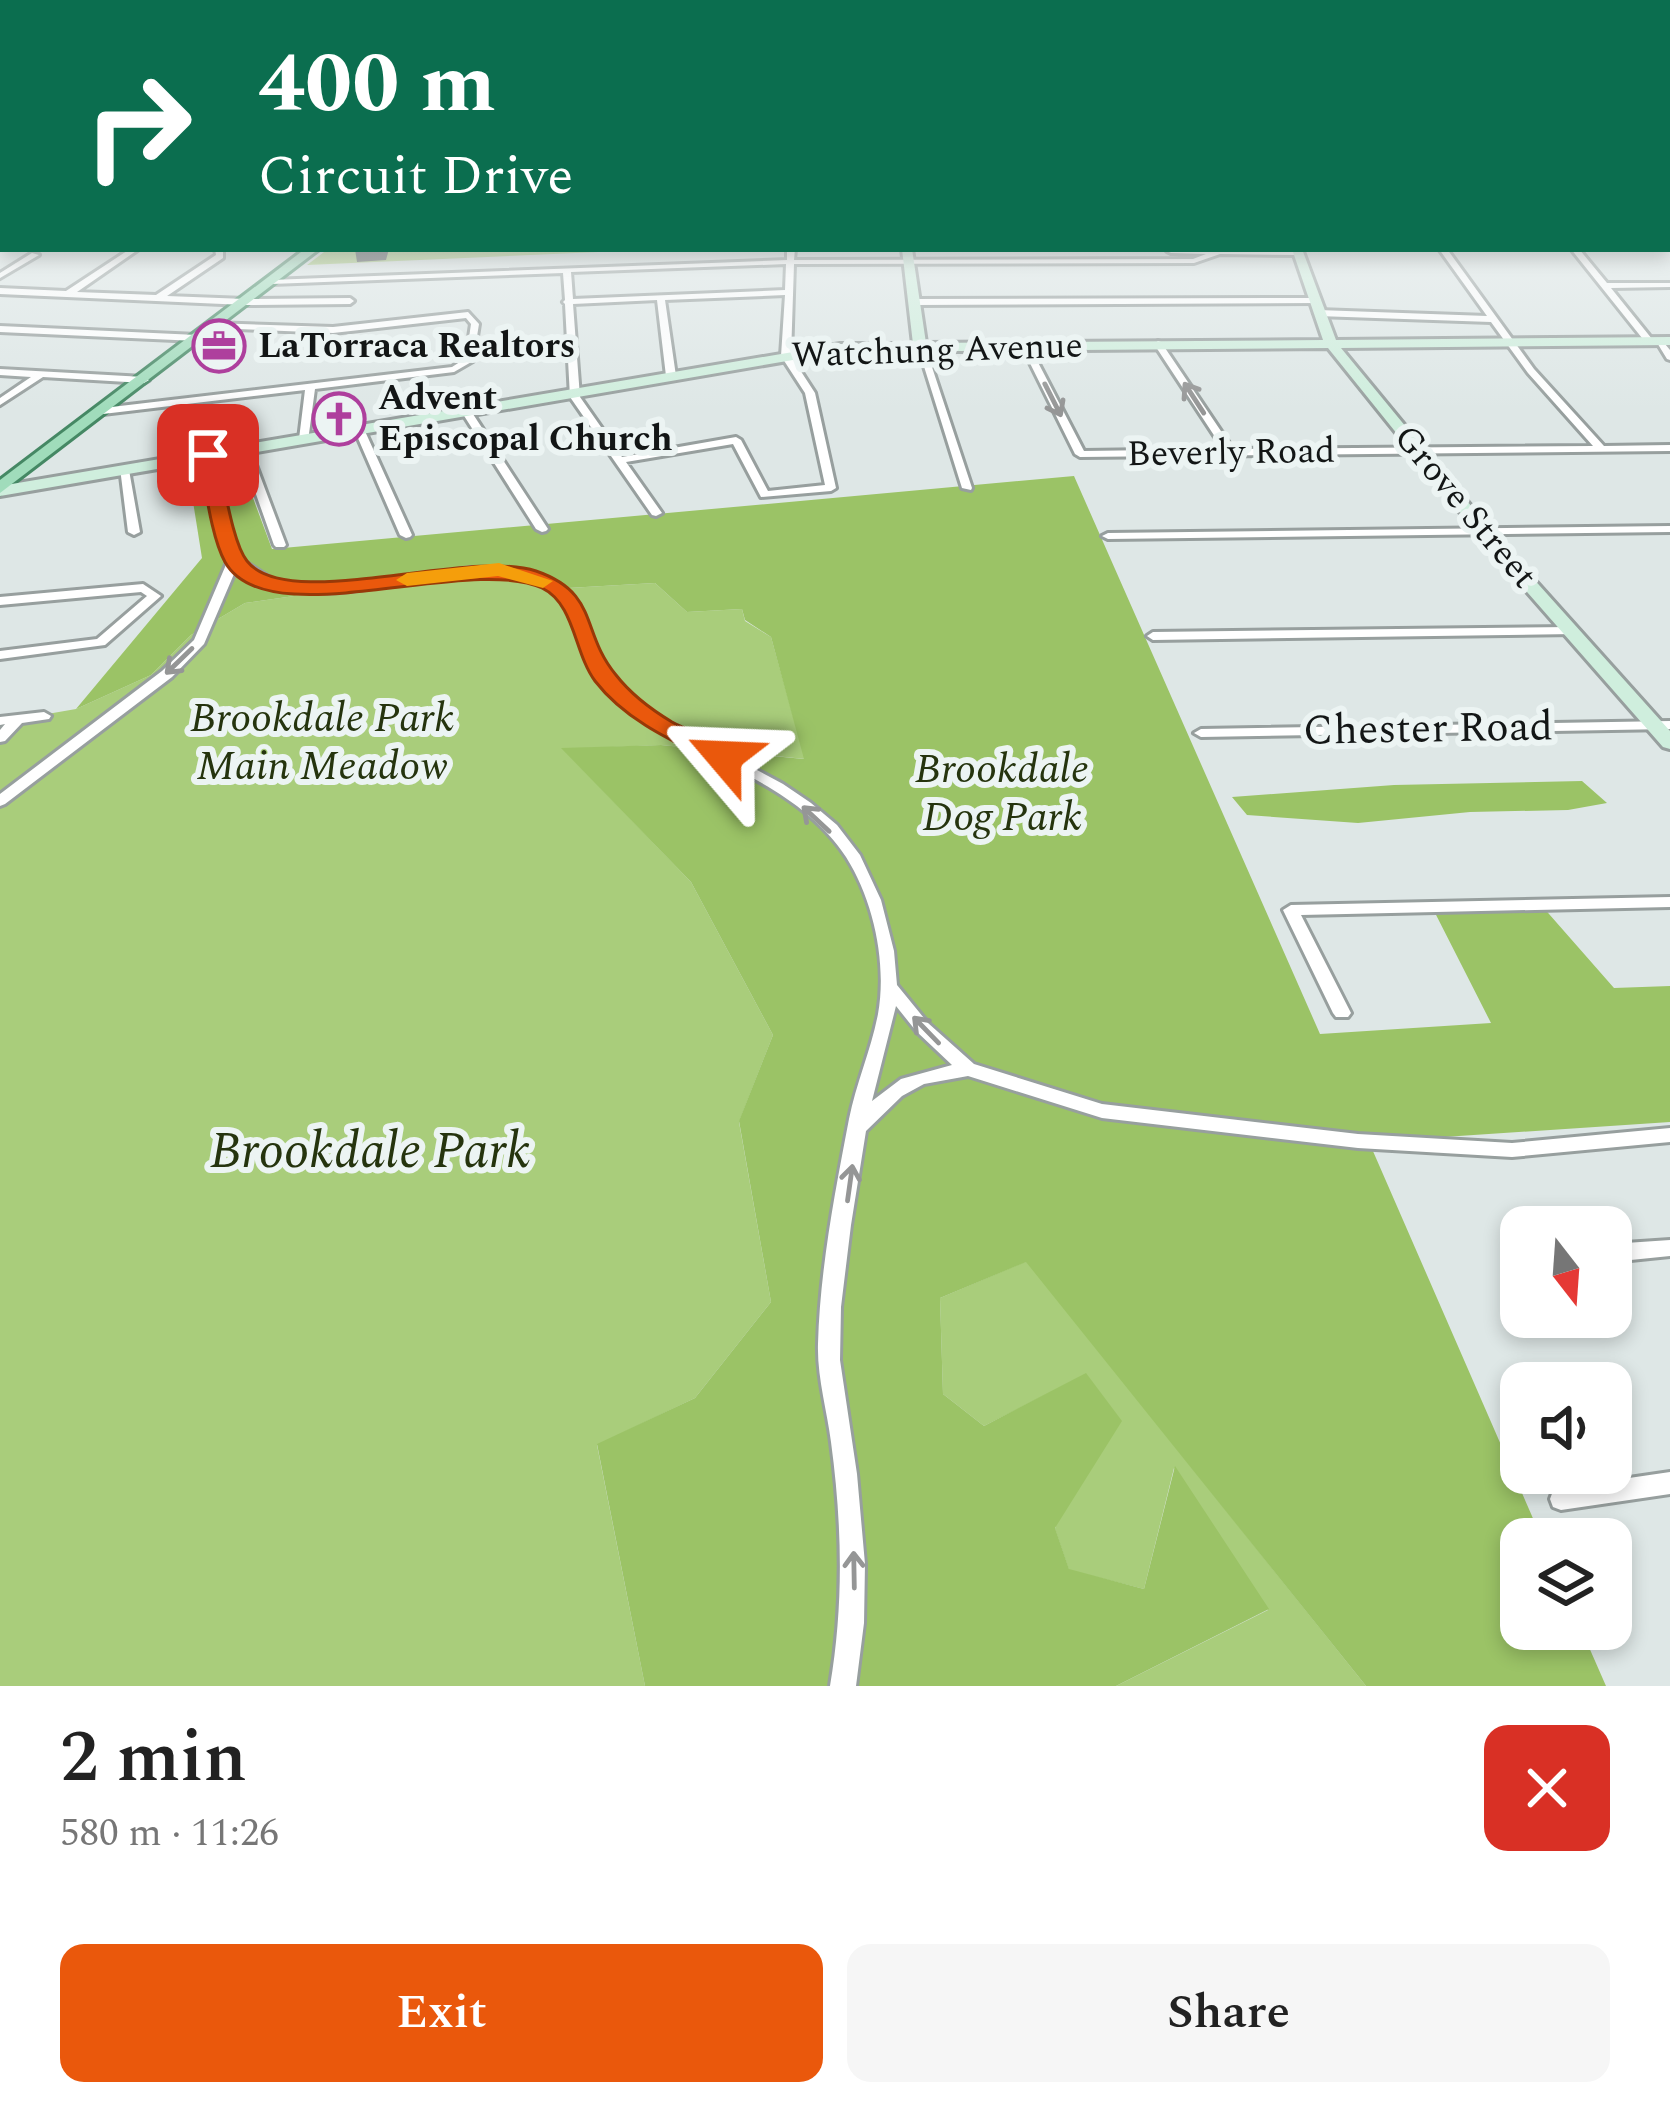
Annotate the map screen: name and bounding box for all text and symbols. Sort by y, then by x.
text: 400 m [258,21,496,149]
icon: right [60,48,216,204]
text: Circuit Drive [258,136,573,218]
office icon: LaTorraca Realtors [191,318,247,374]
street label: Watchung Avenue [790,318,1084,384]
place label: LaTorraca Realtors [258,319,576,374]
place label: Advent Episcopal Church [378,371,673,467]
one-way arrow [1042,381,1065,417]
one-way arrow [1181,382,1206,416]
church icon: Advent Episcopal Church [311,391,367,447]
pin [157,404,259,506]
street label: Grove Street [1380,413,1550,601]
icon: arrive [175,422,241,488]
street label: Beverly Road [1126,424,1336,482]
one-way arrow [165,646,194,675]
park label: Brookdale Park Main Meadow [190,687,454,798]
position arrow [661,694,787,820]
street label: Chester Road [1302,695,1554,763]
park label: Brookdale Dog Park [915,738,1089,849]
one-way arrow [802,805,832,833]
one-way arrow [913,1016,941,1045]
park label: Brookdale Park [210,1113,531,1191]
one-way arrow [839,1164,861,1203]
north arrow [1500,1206,1632,1338]
map controls [1500,1206,1632,1650]
button: sound [1500,1362,1632,1494]
button: layers [1500,1518,1632,1650]
one-way arrow [843,1551,866,1590]
text: 2 min [60,1704,247,1813]
button: close [1484,1725,1610,1851]
text: 580 m · 11:26 [60,1804,279,1863]
button: Exit [60,1944,823,2082]
button: Share [847,1944,1610,2082]

